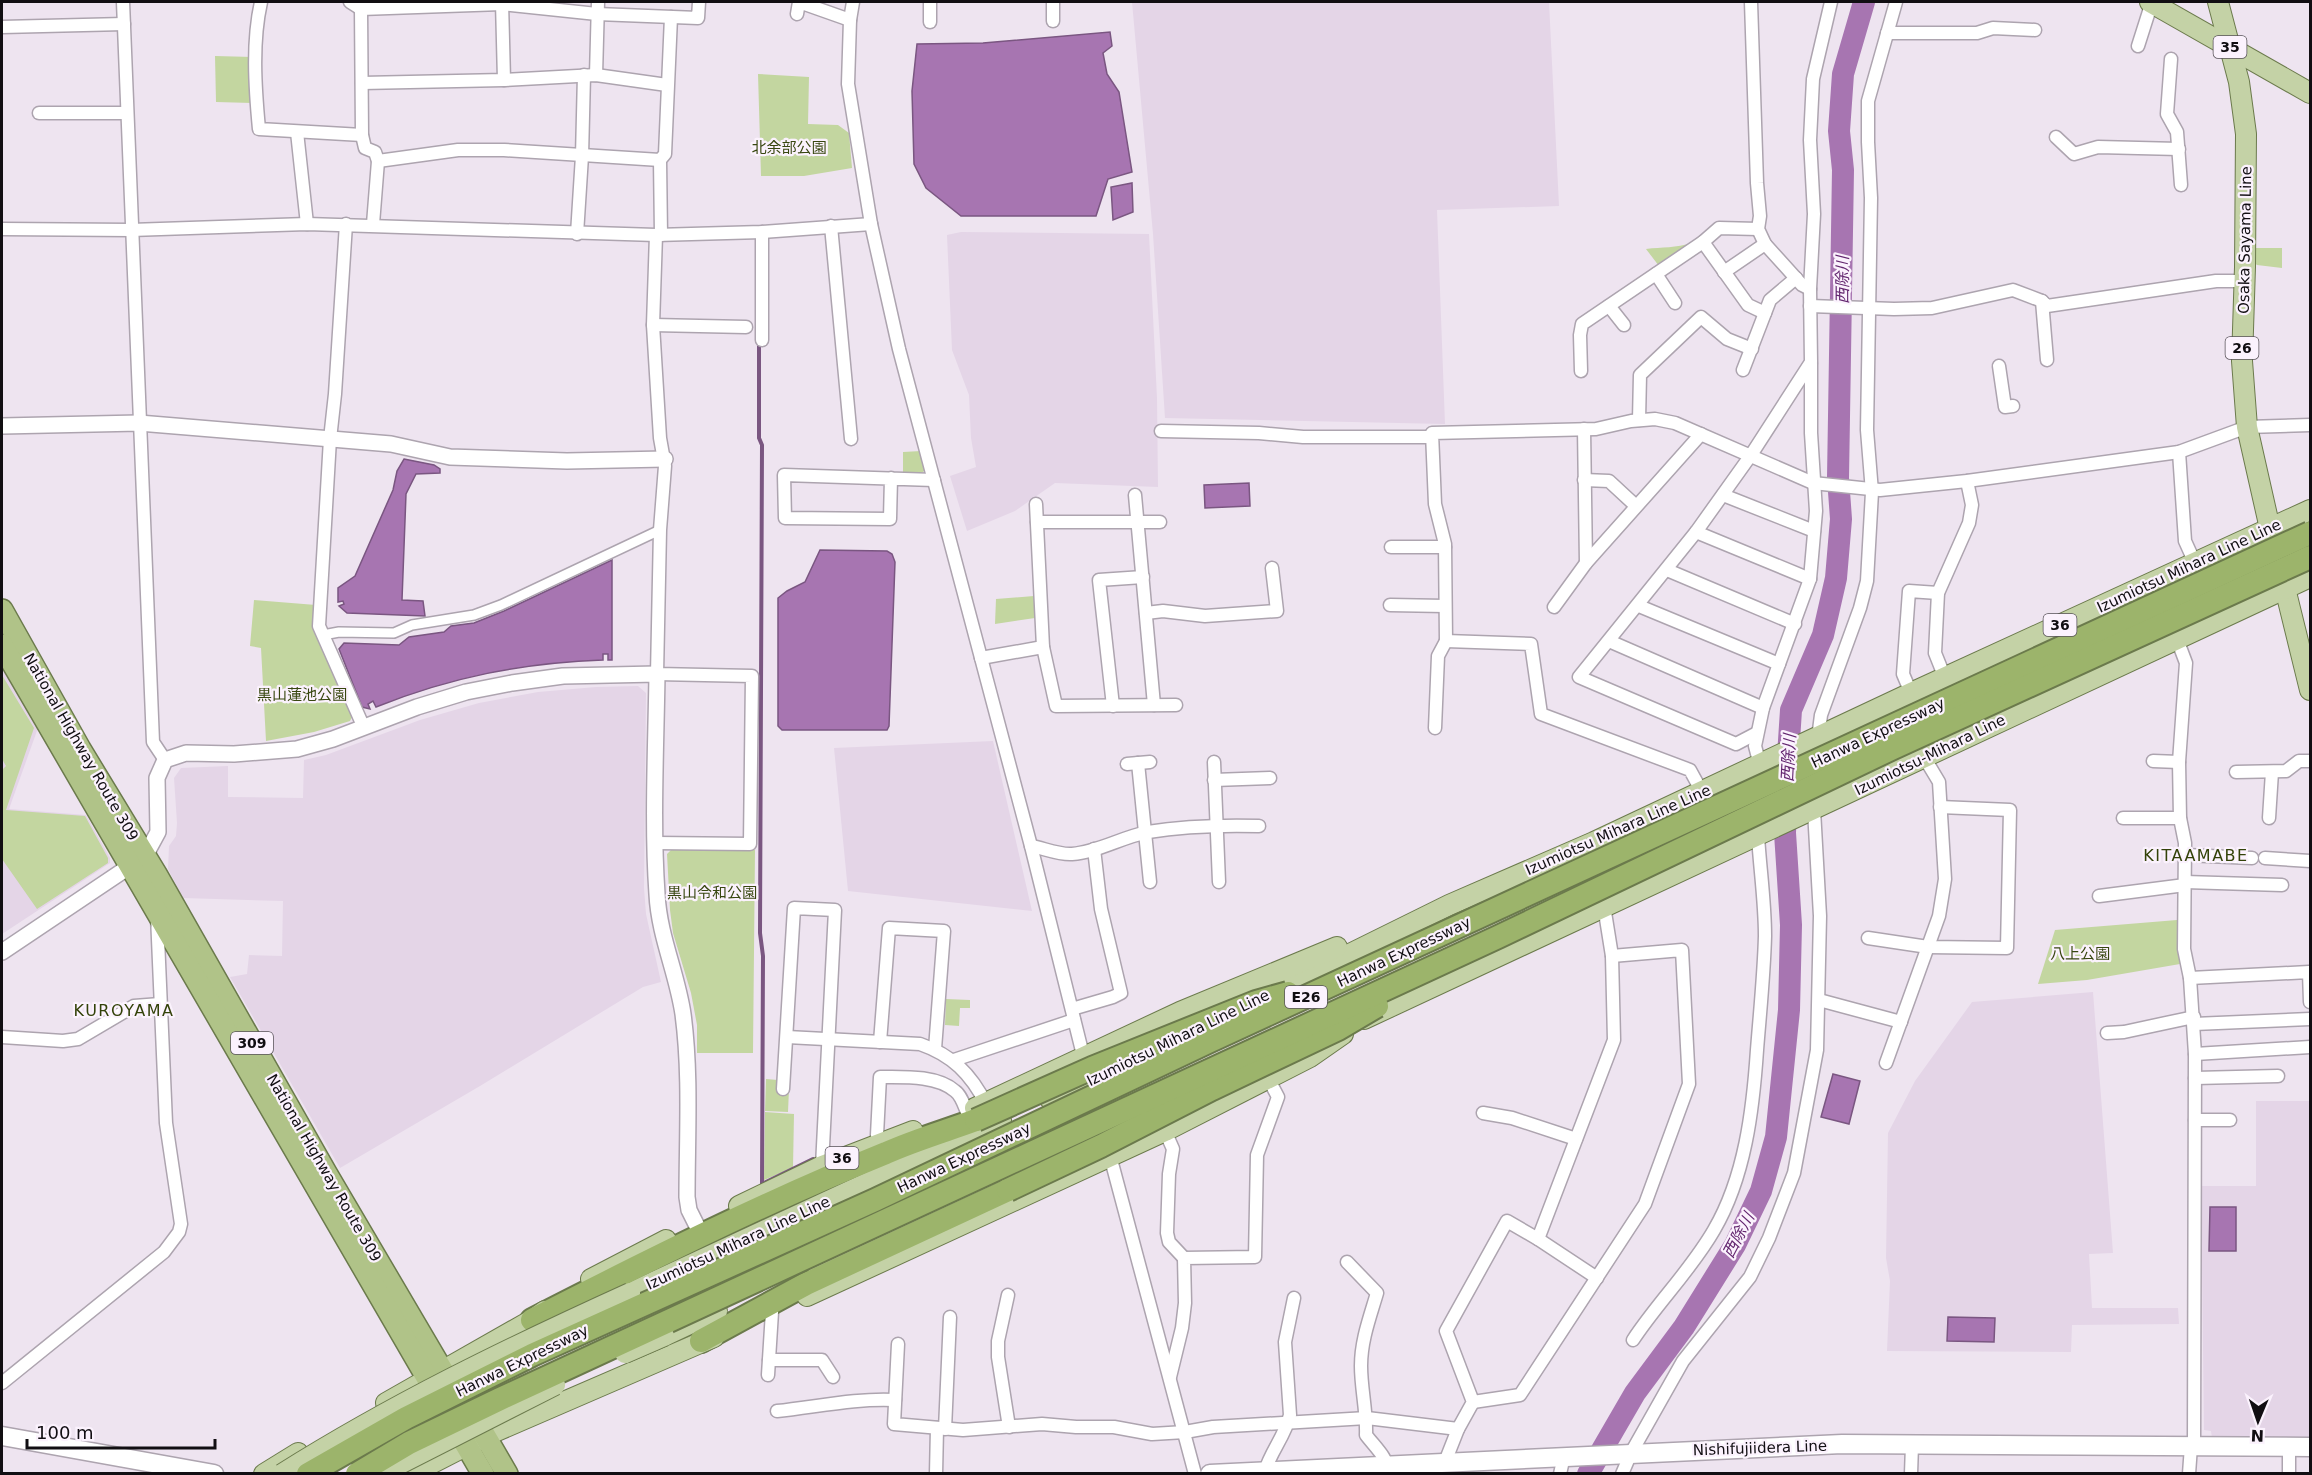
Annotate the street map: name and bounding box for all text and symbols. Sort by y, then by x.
road number: 35 [2214,36,2246,58]
park label: 北余部公園 [751,139,827,157]
street label: Osaka Sayama Line [2235,166,2255,314]
water label: 西除川 [1833,254,1852,304]
road number: 26 [2226,337,2258,359]
street label: Izumiotsu Mihara Line Line [2094,515,2284,617]
road number: 36 [2044,614,2076,636]
street label: National Highway Route 309 [20,650,142,844]
park label: 黒山蓮池公園 [257,686,347,704]
street label: Hanwa Expressway [1808,694,1948,772]
street label: Izumiotsu-Mihara Line [1852,711,2008,799]
water label: 西除川 [1778,732,1799,782]
street label: Izumiotsu Mihara Line Line [1523,781,1713,879]
district label: KITAAMABE [2143,846,2249,865]
park label: 黒山令和公園 [667,884,757,902]
street label: Hanwa Expressway [1334,913,1474,991]
park label: 八上公園 [2050,945,2110,963]
street label: Izumiotsu Mihara Line Line [1084,986,1272,1090]
road number: E26 [1285,986,1327,1008]
district label: KUROYAMA [74,1001,174,1020]
road number: 309 [231,1032,273,1054]
street label: National Highway Route 309 [263,1071,385,1265]
street label: Hanwa Expressway [894,1119,1034,1197]
road number: 36 [826,1147,858,1169]
street label: Izumiotsu Mihara Line Line [643,1192,833,1294]
water label: 西除川 [1719,1208,1759,1261]
street label: Hanwa Expressway [453,1321,591,1401]
north arrow [2228,1391,2288,1451]
scale bar [27,1412,214,1450]
text: 100 m [36,1422,94,1443]
text: N [2250,1426,2265,1445]
street label: Nishifujiidera Line [1693,1437,1827,1459]

